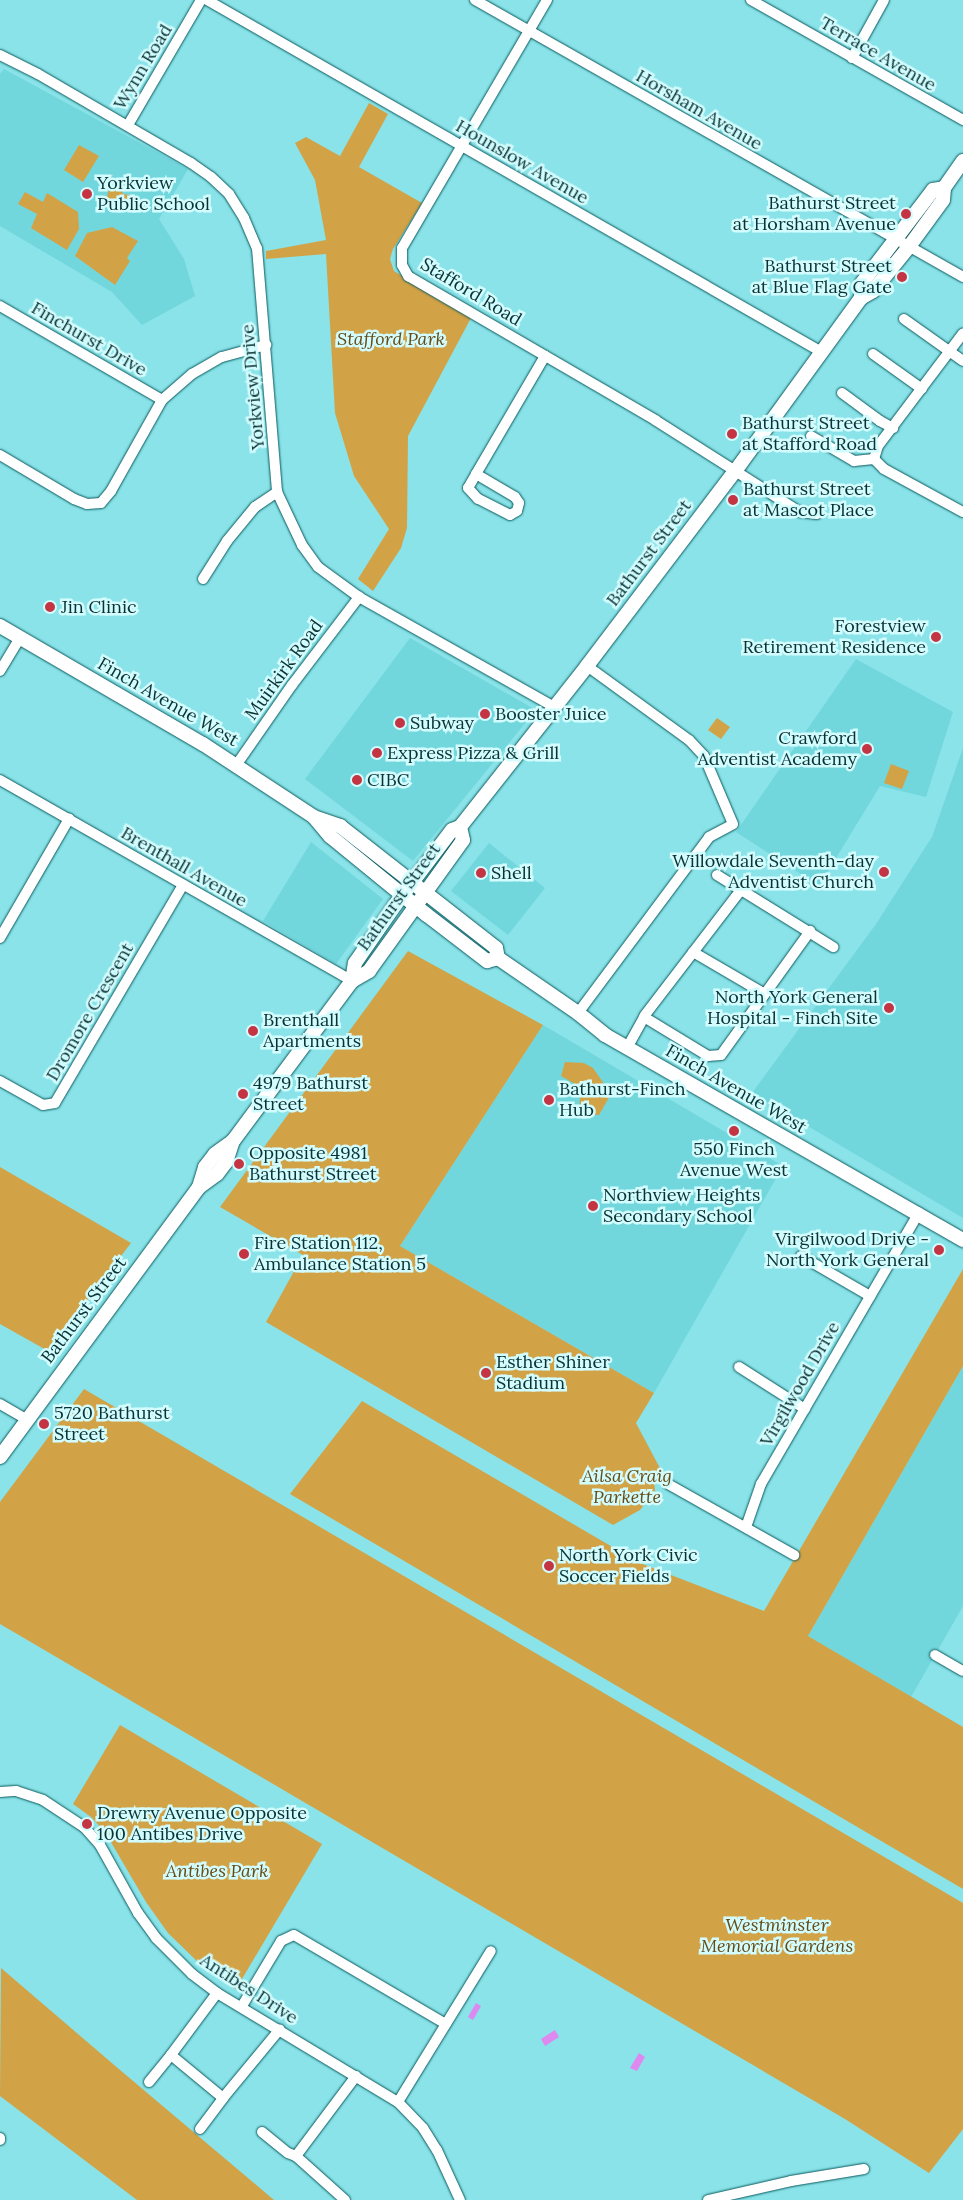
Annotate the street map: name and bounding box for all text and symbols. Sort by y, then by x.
street label: Terrace Avenue [816,12,940,96]
street label: Wynn Road [109,21,177,113]
street label: Horsham Avenue [632,65,766,155]
street label: Hounslow Avenue [452,115,592,209]
place label: Yorkview Public School [97,173,210,215]
marker: Yorkview Public School [81,188,93,200]
place label: Bathurst Street at Horsham Avenue [733,193,896,235]
marker: Bathurst Street at Horsham Avenue [900,208,912,220]
street label: Stafford Road [417,253,525,331]
place label: Bathurst Street at Blue Flag Gate [752,256,892,298]
marker: Bathurst Street at Blue Flag Gate [896,271,908,283]
street label: Finchurst Drive [27,297,151,381]
street label: Yorkview Drive [237,323,269,451]
park label: Stafford Park [337,328,445,350]
place label: Bathurst Street at Stafford Road [742,413,877,456]
marker: Bathurst Street at Stafford Road [726,428,738,440]
place label: Bathurst Street at Mascot Place [743,479,874,522]
marker: Bathurst Street at Mascot Place [727,494,739,506]
street label: Bathurst Street [602,496,696,610]
place label: Jin Clinic [61,596,137,618]
marker: Jin Clinic [43,600,57,614]
street label: Muirkirk Road [240,616,328,724]
place label: Forestview Retirement Residence [742,616,926,659]
marker: Forestview Retirement Residence [930,631,942,643]
street label: Finch Avenue West [94,653,242,751]
place label: Booster Juice [495,703,607,725]
marker: Booster Juice [479,708,491,720]
place label: Subway [410,712,474,734]
marker: Subway [394,717,406,729]
place label: Crawford Adventist Academy [697,728,857,771]
place label: Express Pizza & Grill [387,742,559,764]
marker: Crawford Adventist Academy [861,743,873,755]
marker: Express Pizza & Grill [371,747,383,759]
place label: CIBC [367,769,409,791]
marker: CIBC [351,774,363,786]
street label: Brenthall Avenue [117,822,251,912]
street label: Bathurst Street [353,839,445,955]
place label: Willowdale Seventh-day Adventist Church [672,851,874,894]
place label: Shell [491,862,532,884]
marker: Willowdale Seventh-day Adventist Church [878,866,890,878]
marker: Shell [475,867,487,879]
street label: Dromore Crescent [42,939,138,1085]
place label: North York General Hospital - Finch Site [707,987,878,1030]
marker: North York General Hospital - Finch Site [882,1001,896,1015]
place label: Brenthall Apartments [263,1010,361,1052]
marker: Brenthall Apartments [247,1025,259,1037]
street label: Finch Avenue West [662,1040,810,1138]
place label: 4979 Bathurst Street [253,1073,368,1116]
place label: Bathurst-Finch Hub [559,1079,686,1122]
marker: 4979 Bathurst Street [237,1088,249,1100]
marker: Bathurst-Finch Hub [543,1094,555,1106]
marker: 550 Finch Avenue West [728,1125,740,1137]
place label: 550 Finch Avenue West [680,1139,788,1182]
place label: Opposite 4981 Bathurst Street [249,1143,377,1186]
marker: Opposite 4981 Bathurst Street [233,1158,245,1170]
place label: Northview Heights Secondary School [603,1185,760,1228]
marker: Northview Heights Secondary School [587,1200,599,1212]
place label: Virgilwood Drive - North York General [766,1229,929,1272]
place label: Fire Station 112, Ambulance Station 5 [254,1233,426,1276]
marker: Virgilwood Drive - North York General [933,1244,945,1256]
marker: Fire Station 112, Ambulance Station 5 [238,1248,250,1260]
street label: Bathurst Street [37,1253,131,1367]
street label: Virgilwood Drive [756,1318,844,1450]
place label: Esther Shiner Stadium [496,1352,610,1395]
marker: Esther Shiner Stadium [480,1367,492,1379]
place label: 5720 Bathurst Street [54,1403,170,1446]
marker: 5720 Bathurst Street [38,1418,50,1430]
park label: Ailsa Craig Parkette [582,1466,672,1508]
place label: North York Civic Soccer Fields [559,1545,698,1588]
marker: North York Civic Soccer Fields [543,1560,555,1572]
place label: Drewry Avenue Opposite 100 Antibes Drive [97,1803,307,1846]
marker: Drewry Avenue Opposite 100 Antibes Drive [81,1818,93,1830]
park label: Antibes Park [166,1860,268,1882]
park label: Westminster Memorial Gardens [701,1915,853,1958]
street label: Antibes Drive [196,1949,302,2029]

